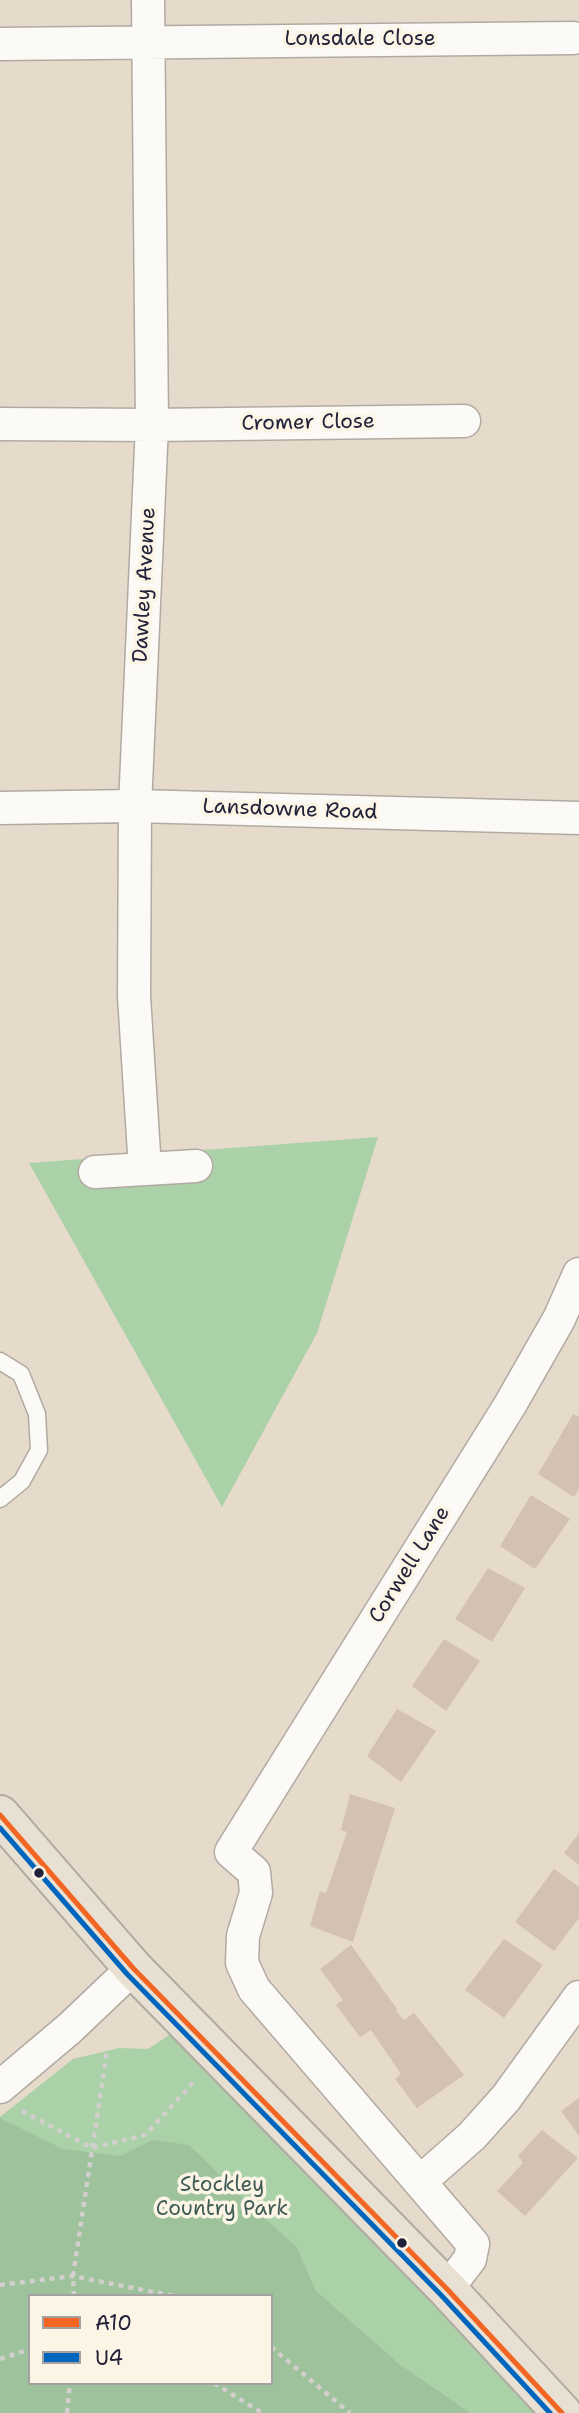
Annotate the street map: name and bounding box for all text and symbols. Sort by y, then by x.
street label: Lonsdale Close [284,27,436,53]
street label: Cromer Close [241,409,375,437]
street label: Dawley Avenue [128,507,162,663]
street label: Lansdowne Road [202,794,378,826]
street label: Corwell Lane [364,1502,456,1628]
unlabelled marker [32,1866,46,1880]
park label: Stockley Country Park [156,2173,288,2223]
unlabelled marker [395,2236,409,2250]
legend [28,2294,273,2385]
text: A10 [95,2309,132,2337]
text: U4 [95,2344,123,2372]

